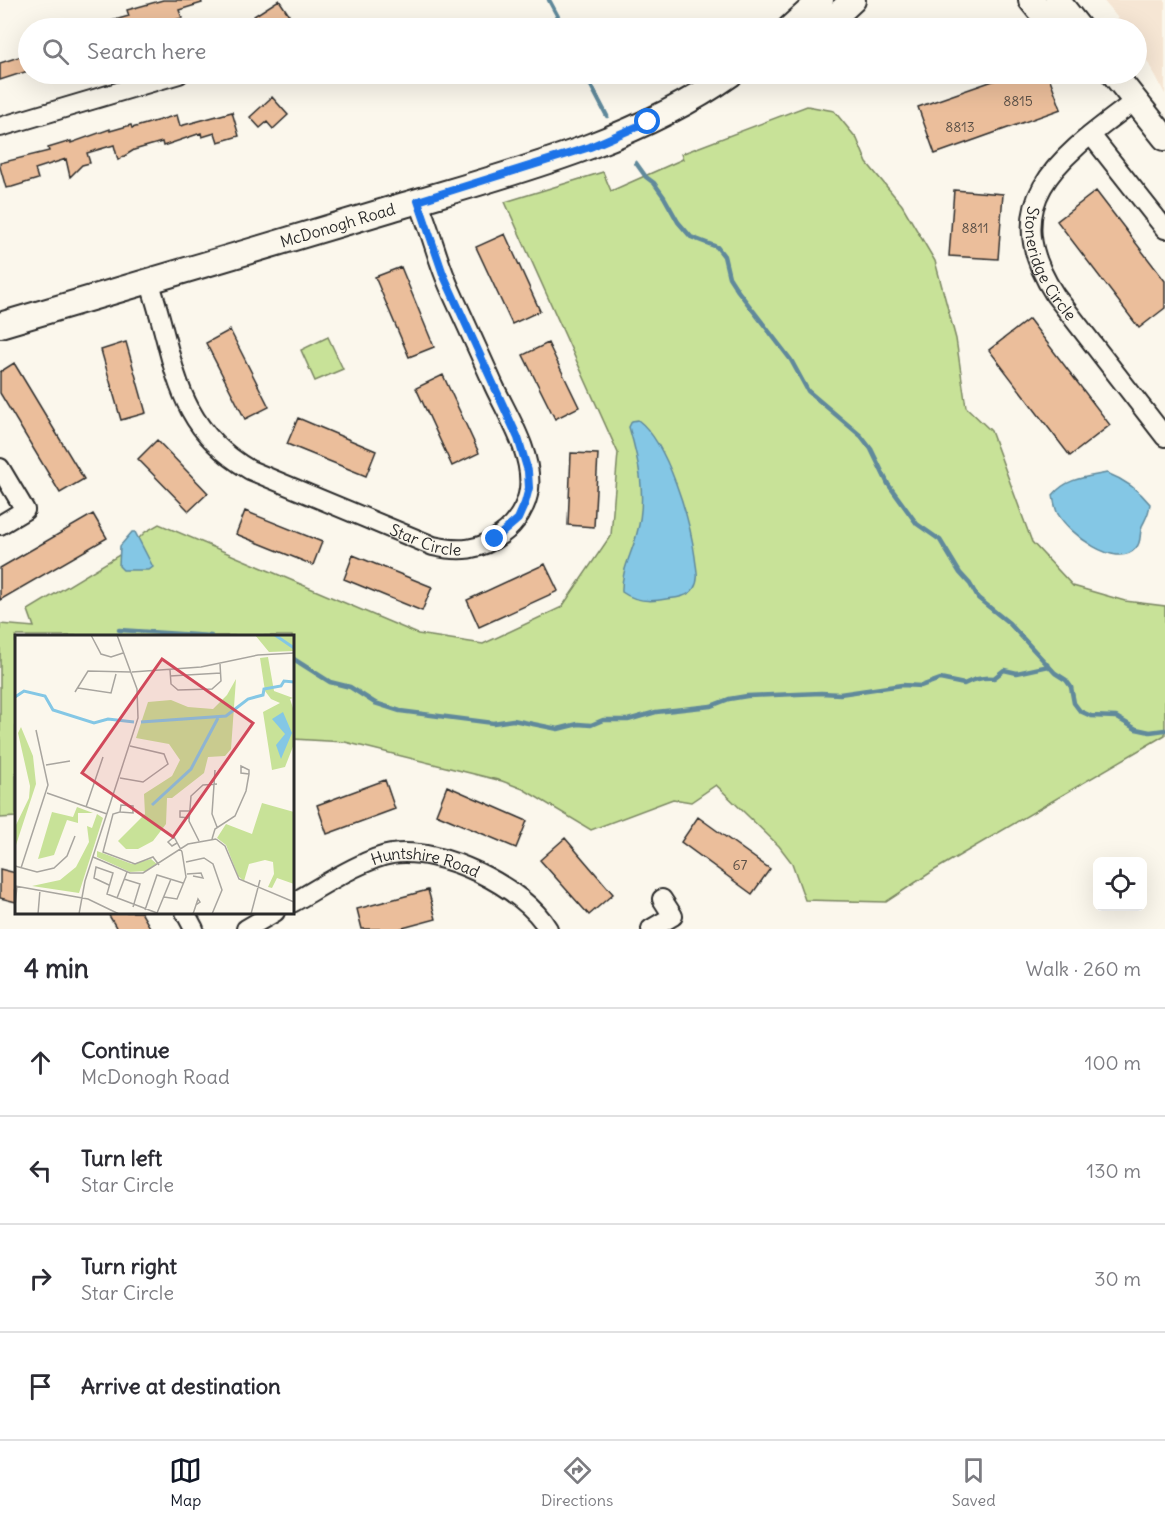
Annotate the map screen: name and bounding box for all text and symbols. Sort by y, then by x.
search box [18,18,1147,84]
icon: search [39,35,72,68]
text: Search here [87,37,206,65]
house number: 8815 [1003,92,1033,110]
route start [634,108,660,134]
house number: 8813 [945,118,975,136]
street label: McDonogh Road [278,198,397,252]
street label: Stoneridge Circle [1021,205,1081,324]
house number: 8811 [961,219,989,237]
street label: Star Circle [387,519,462,559]
route end [481,525,507,551]
inset map [15,635,294,914]
street label: Huntshire Road [368,843,483,882]
house number: 67 [733,856,748,874]
map controls [1093,857,1147,911]
button: locate [1093,857,1147,911]
text: 4 min [24,952,89,985]
text: Walk · 260 m [1025,956,1141,981]
text: Continue [81,1036,170,1064]
icon: ahead [24,1046,57,1079]
text: 100 m [1084,1050,1141,1075]
text: McDonogh Road [81,1064,230,1089]
text: Turn left [81,1144,162,1172]
icon: left [24,1154,57,1187]
text: 130 m [1086,1158,1141,1183]
text: Star Circle [81,1172,174,1197]
text: Turn right [81,1252,177,1280]
icon: right [24,1262,57,1295]
text: 30 m [1094,1266,1141,1291]
text: Star Circle [81,1280,174,1305]
icon: arrive [24,1370,57,1403]
text: Arrive at destination [81,1372,281,1400]
tab: Map [169,1454,202,1510]
tab: Directions [541,1454,613,1510]
tab: Saved [952,1454,996,1510]

